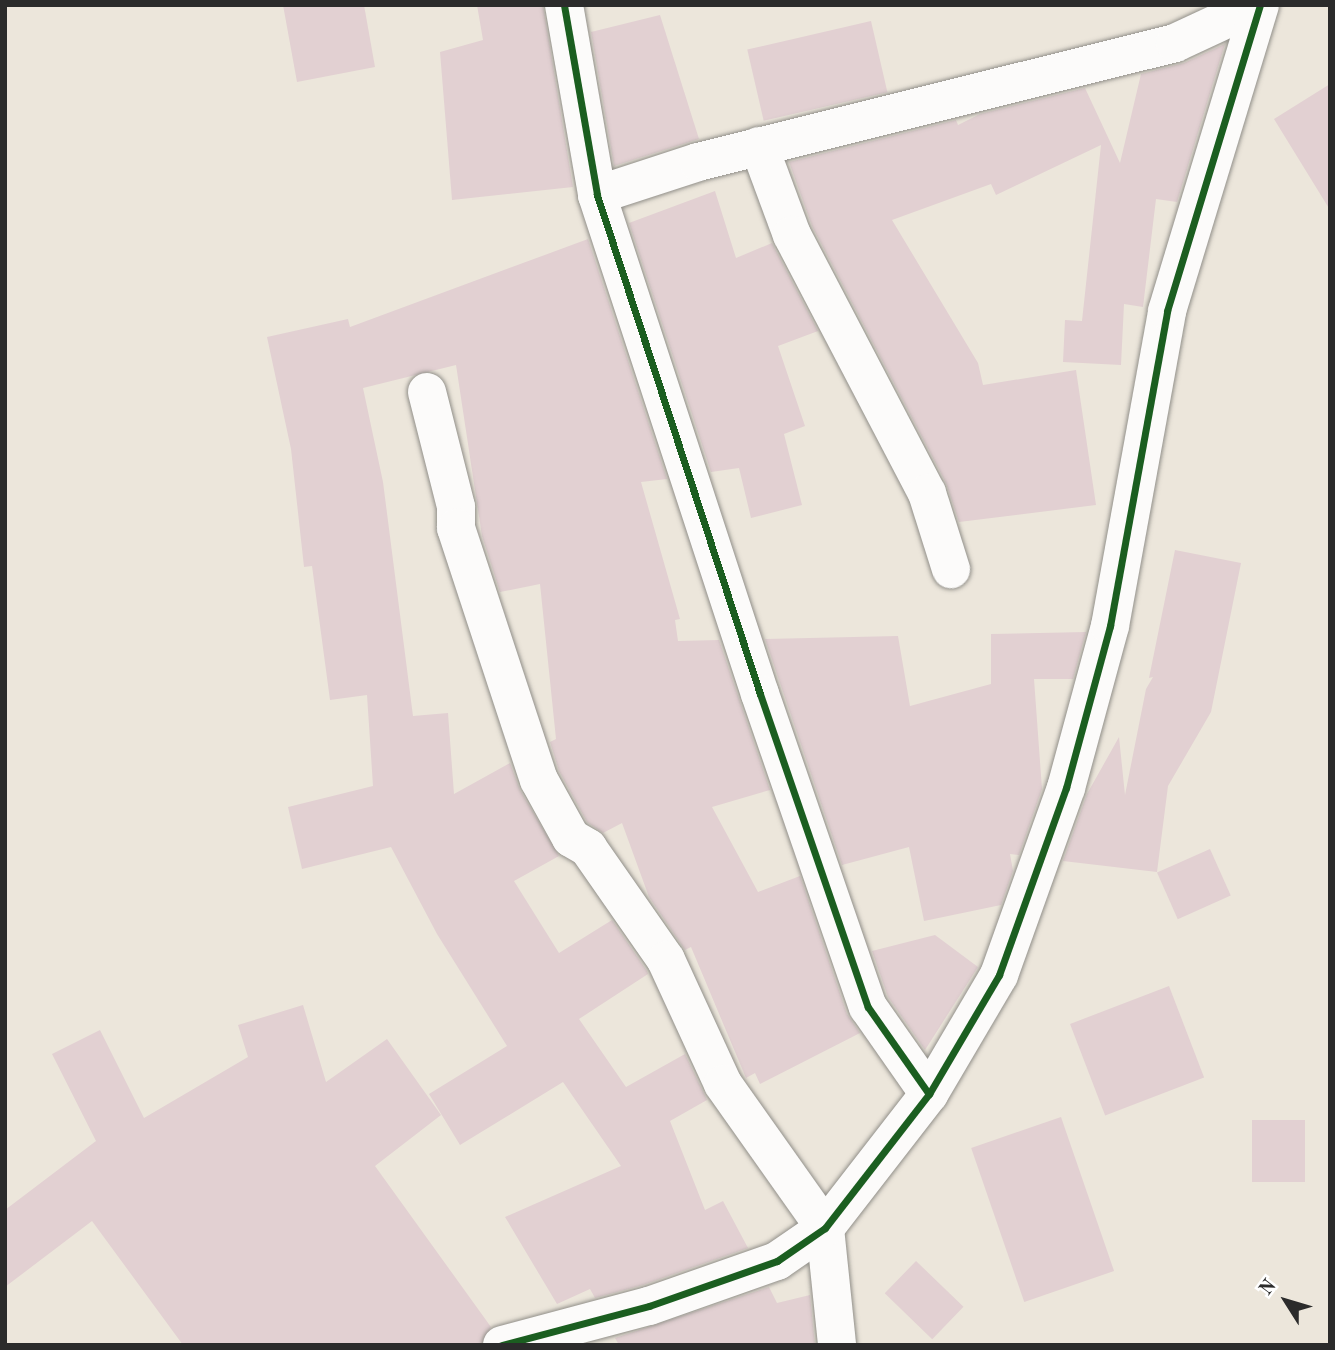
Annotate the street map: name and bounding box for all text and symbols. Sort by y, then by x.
north arrow [1251,1266,1321,1336]
text: N [1257,1277,1281,1300]

